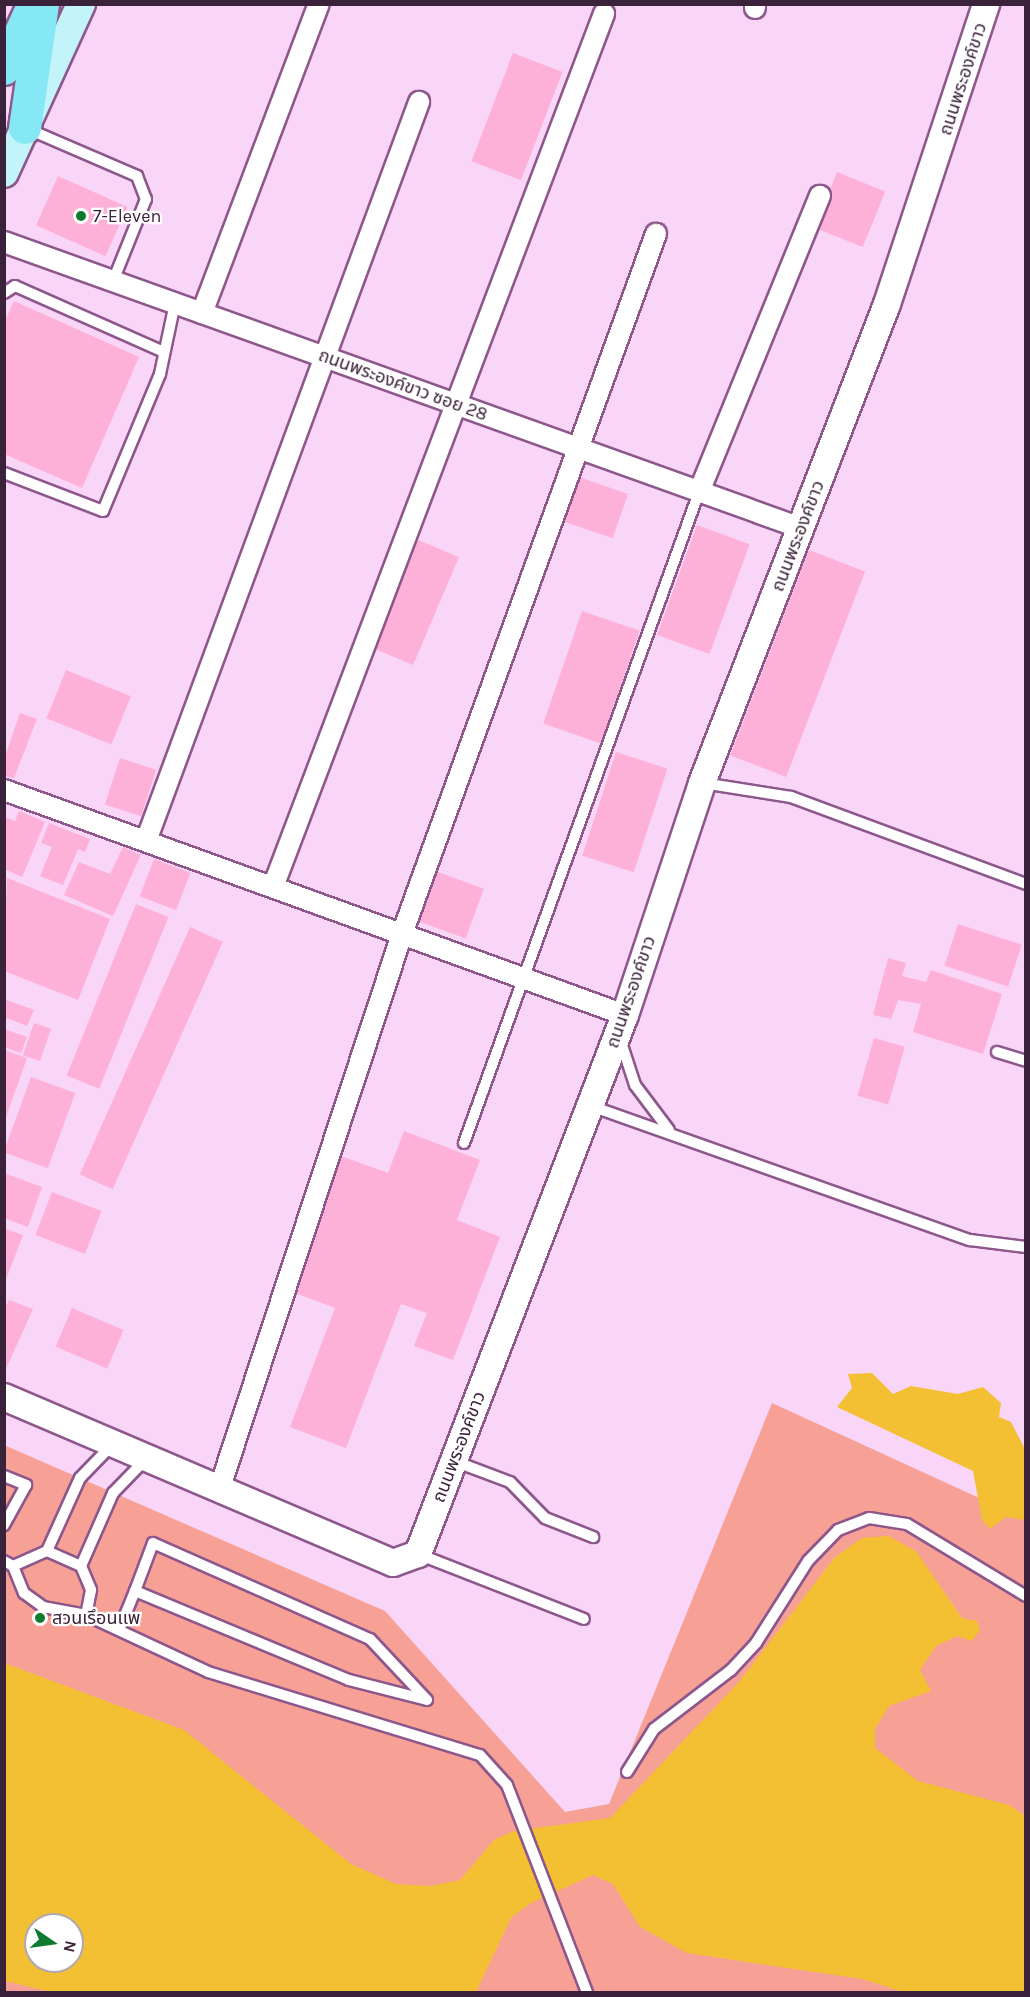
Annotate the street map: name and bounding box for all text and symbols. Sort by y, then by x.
street label: ถนนพระองค์ขาว [935,20,991,138]
place label: 7-Eleven [93,205,161,227]
marker: 7-Eleven [74,209,88,223]
street label: ถนนพระองค์ขาว ซอย 28 [315,344,491,426]
street label: ถนนพระองค์ขาว [767,477,829,595]
street label: ถนนพระองค์ขาว [602,933,660,1051]
street label: ถนนพระองค์ขาว [428,1388,490,1506]
place label: สวนเรึอนเเพ [52,1607,140,1629]
marker: สวนเรึอนเเพ [33,1611,47,1625]
north arrow [24,1913,84,1973]
text: N [60,1939,81,1954]

